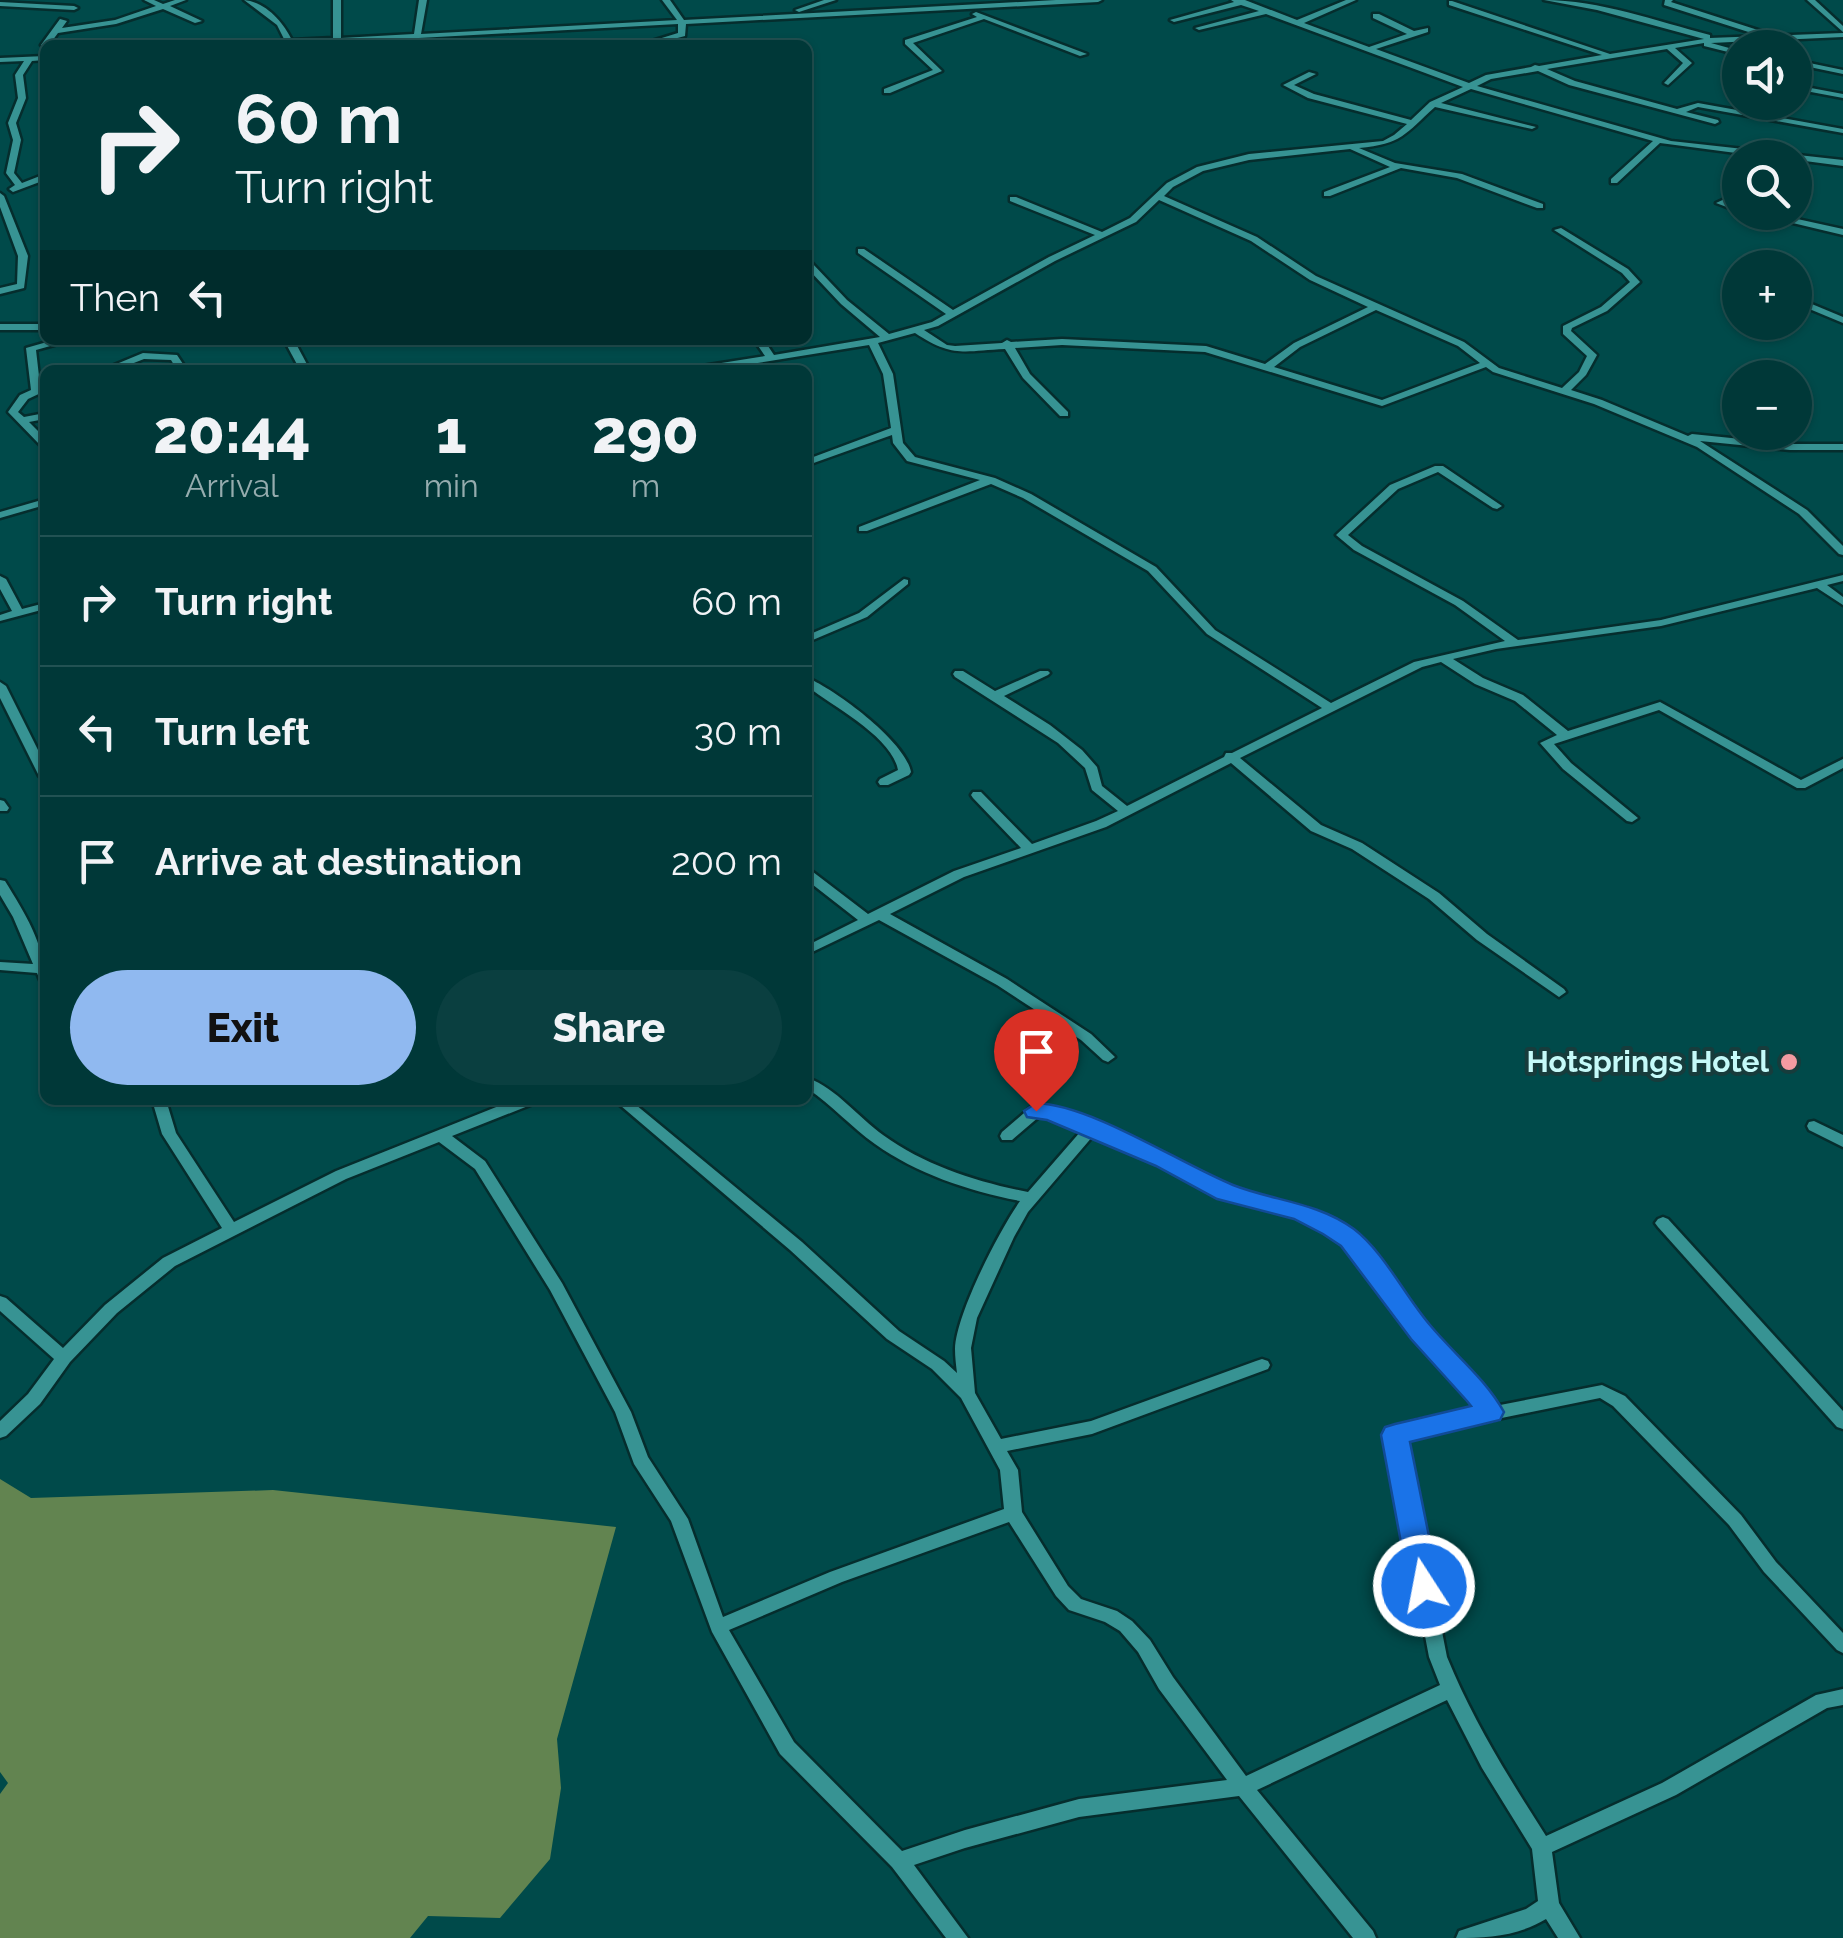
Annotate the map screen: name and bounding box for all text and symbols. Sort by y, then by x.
map controls [1722,30,1812,450]
button: sound [1722,30,1812,120]
text: 60 m [235,77,402,159]
icon: right [70,80,200,210]
button: search [1722,140,1812,230]
text: Turn right [235,161,433,214]
button: + [1722,250,1812,340]
icon: left [180,270,235,325]
text: Then [70,275,160,320]
button: − [1722,360,1812,450]
text: 20:44 [153,397,311,467]
text: 1 [436,397,467,467]
text: 290 [592,397,699,467]
text: Arrival [185,467,279,504]
text: min [424,467,479,504]
text: m [631,467,660,504]
icon: right [70,574,125,629]
text: Turn right [155,579,332,624]
text: 60 m [691,579,782,624]
icon: left [70,704,125,759]
text: Turn left [155,709,310,754]
text: 30 m [694,709,782,754]
icon: arrive [70,834,125,889]
text: Arrive at destination [155,839,522,884]
text: 200 m [671,839,782,884]
button: Exit [70,970,416,1085]
button: Share [436,970,782,1085]
pin [994,1009,1079,1112]
icon: arrive [1009,1024,1064,1079]
place label: Hotsprings Hotel [1526,1044,1769,1079]
marker: Hotsprings Hotel [1778,1051,1800,1073]
position arrow [1372,1534,1476,1638]

